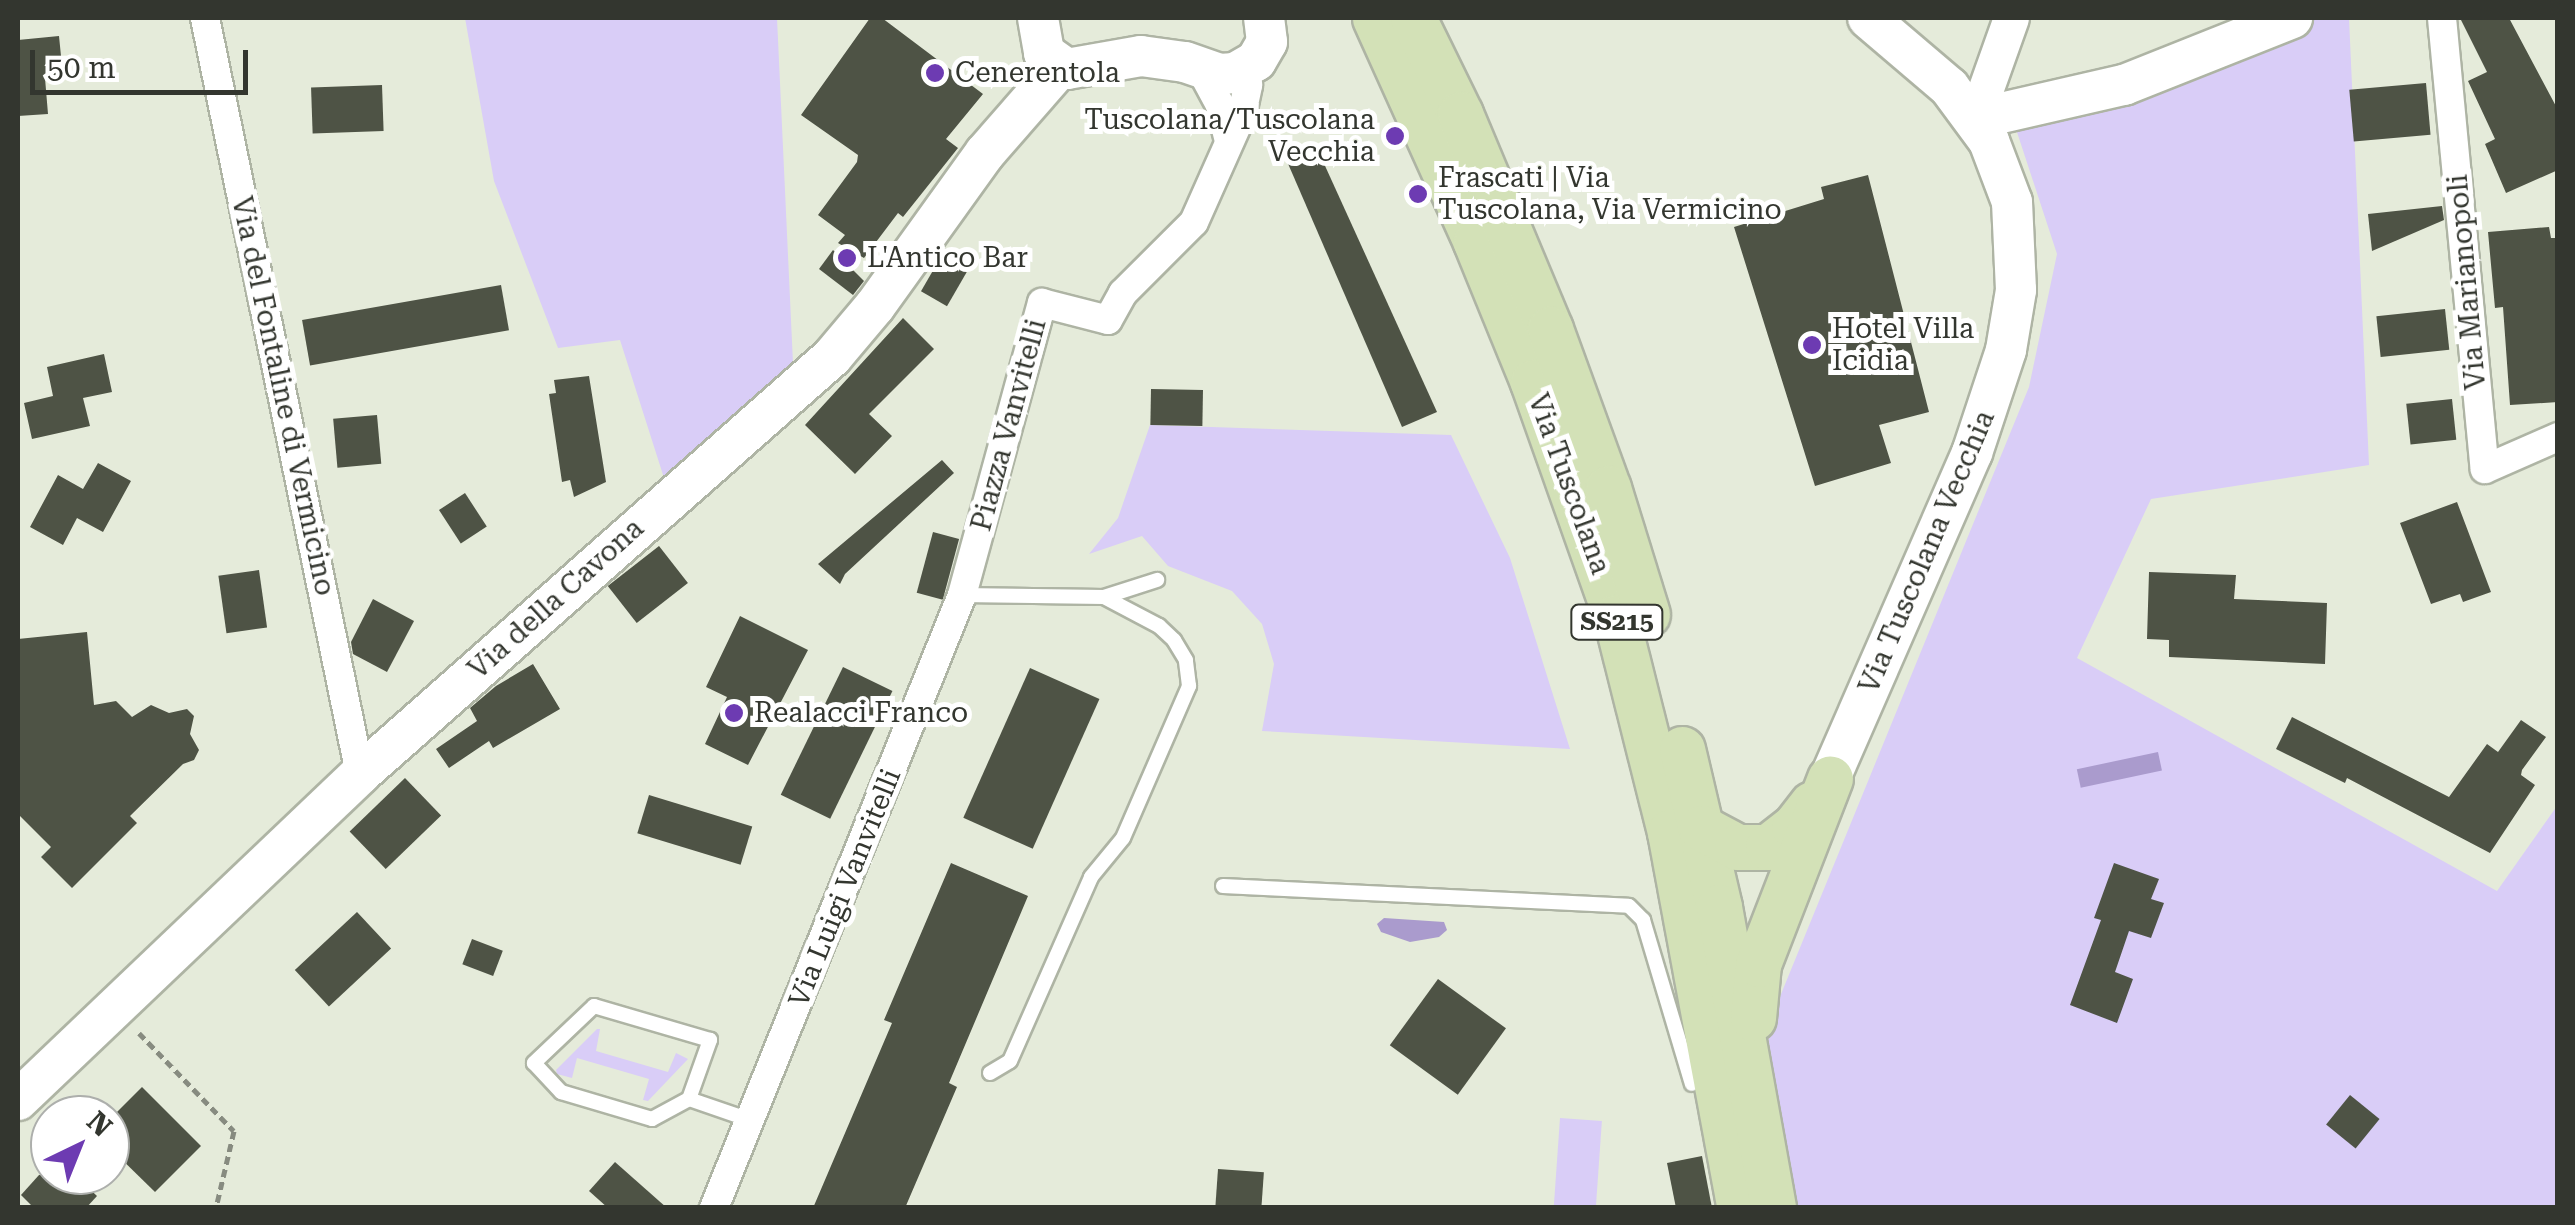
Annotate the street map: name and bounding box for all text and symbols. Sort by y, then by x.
scale bar [35,30,252,92]
text: 50 m [47,50,116,85]
place label: Cenerentola [955,56,1120,90]
marker: Cenerentola [924,62,946,84]
place label: Tuscolana/Tuscolana Vecchia [1084,103,1375,169]
marker: Tuscolana/Tuscolana Vecchia [1384,125,1406,147]
place label: Frascati | Via Tuscolana, Via Vermicino [1438,161,1782,227]
street label: Via Marianopoli [2441,173,2493,391]
marker: Frascati | Via Tuscolana, Via Vermicino [1407,183,1429,205]
street label: Via del Fontaline di Vermicino [224,193,342,599]
place label: L'Antico Bar [867,241,1028,275]
marker: L'Antico Bar [836,247,858,269]
place label: Hotel Villa Icidia [1832,312,1974,378]
street label: Piazza Vanvitelli [965,315,1053,535]
marker: Hotel Villa Icidia [1801,334,1823,356]
street label: Via Tuscolana [1521,389,1617,579]
street label: Via Tuscolana Vecchia [1852,406,2002,698]
street label: Via della Cavona [462,512,650,686]
road number: SS215 [1570,602,1664,642]
place label: Realacci Franco [754,696,968,730]
marker: Realacci Franco [723,702,745,724]
street label: Via Luigi Vanvitelli [782,764,908,1012]
north arrow [30,1095,130,1195]
text: N [80,1105,119,1144]

